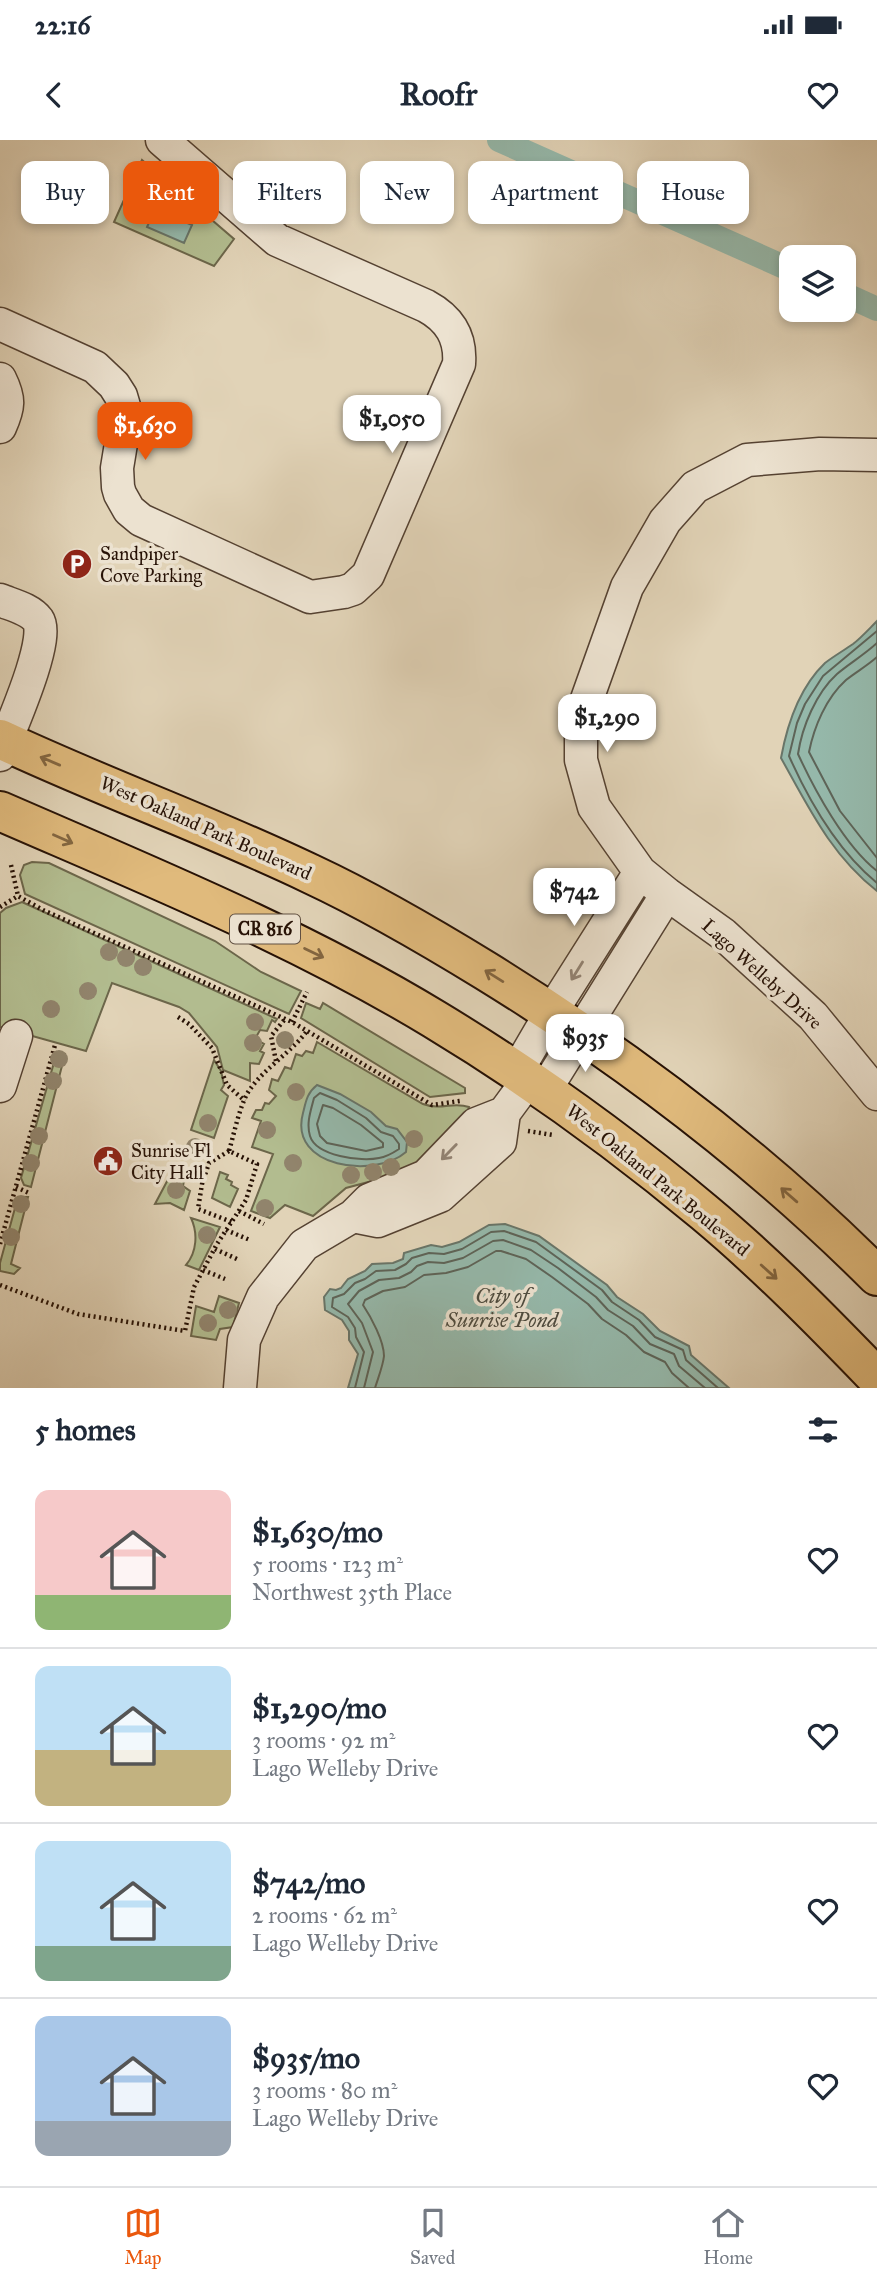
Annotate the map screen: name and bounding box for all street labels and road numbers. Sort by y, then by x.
street label: West Oakland Park Boulevard [97,771,316,885]
road number: CR 816 [230,914,300,944]
street label: Lago Welleby Drive [696,914,827,1035]
street label: West Oakland Park Boulevard [562,1099,754,1261]

